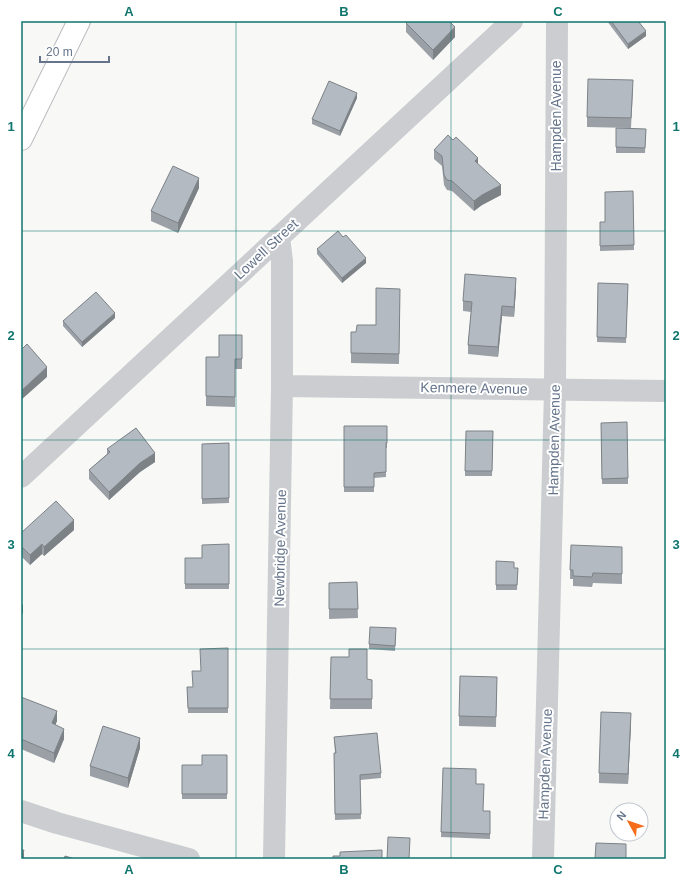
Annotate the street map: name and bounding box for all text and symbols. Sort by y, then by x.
text: A [124,4,134,19]
text: B [339,4,349,19]
text: C [553,4,563,19]
scale bar [40,38,109,64]
text: 20 m [46,45,73,59]
street label: Hampden Avenue [548,60,564,172]
text: 1 [7,119,15,134]
text: 1 [672,119,680,134]
street label: Lowell Street [231,215,301,282]
text: 2 [7,328,15,343]
text: 2 [672,328,680,343]
street label: Kenmere Avenue [420,379,528,397]
street label: Hampden Avenue [545,384,563,496]
street label: Newbridge Avenue [271,489,289,607]
text: 3 [7,537,15,552]
text: 3 [672,537,680,552]
street label: Hampden Avenue [535,708,555,820]
text: 4 [7,746,15,761]
text: 4 [672,746,680,761]
north arrow [609,802,649,842]
text: N [614,809,629,822]
text: A [124,862,134,877]
text: B [339,862,349,877]
text: C [553,862,563,877]

